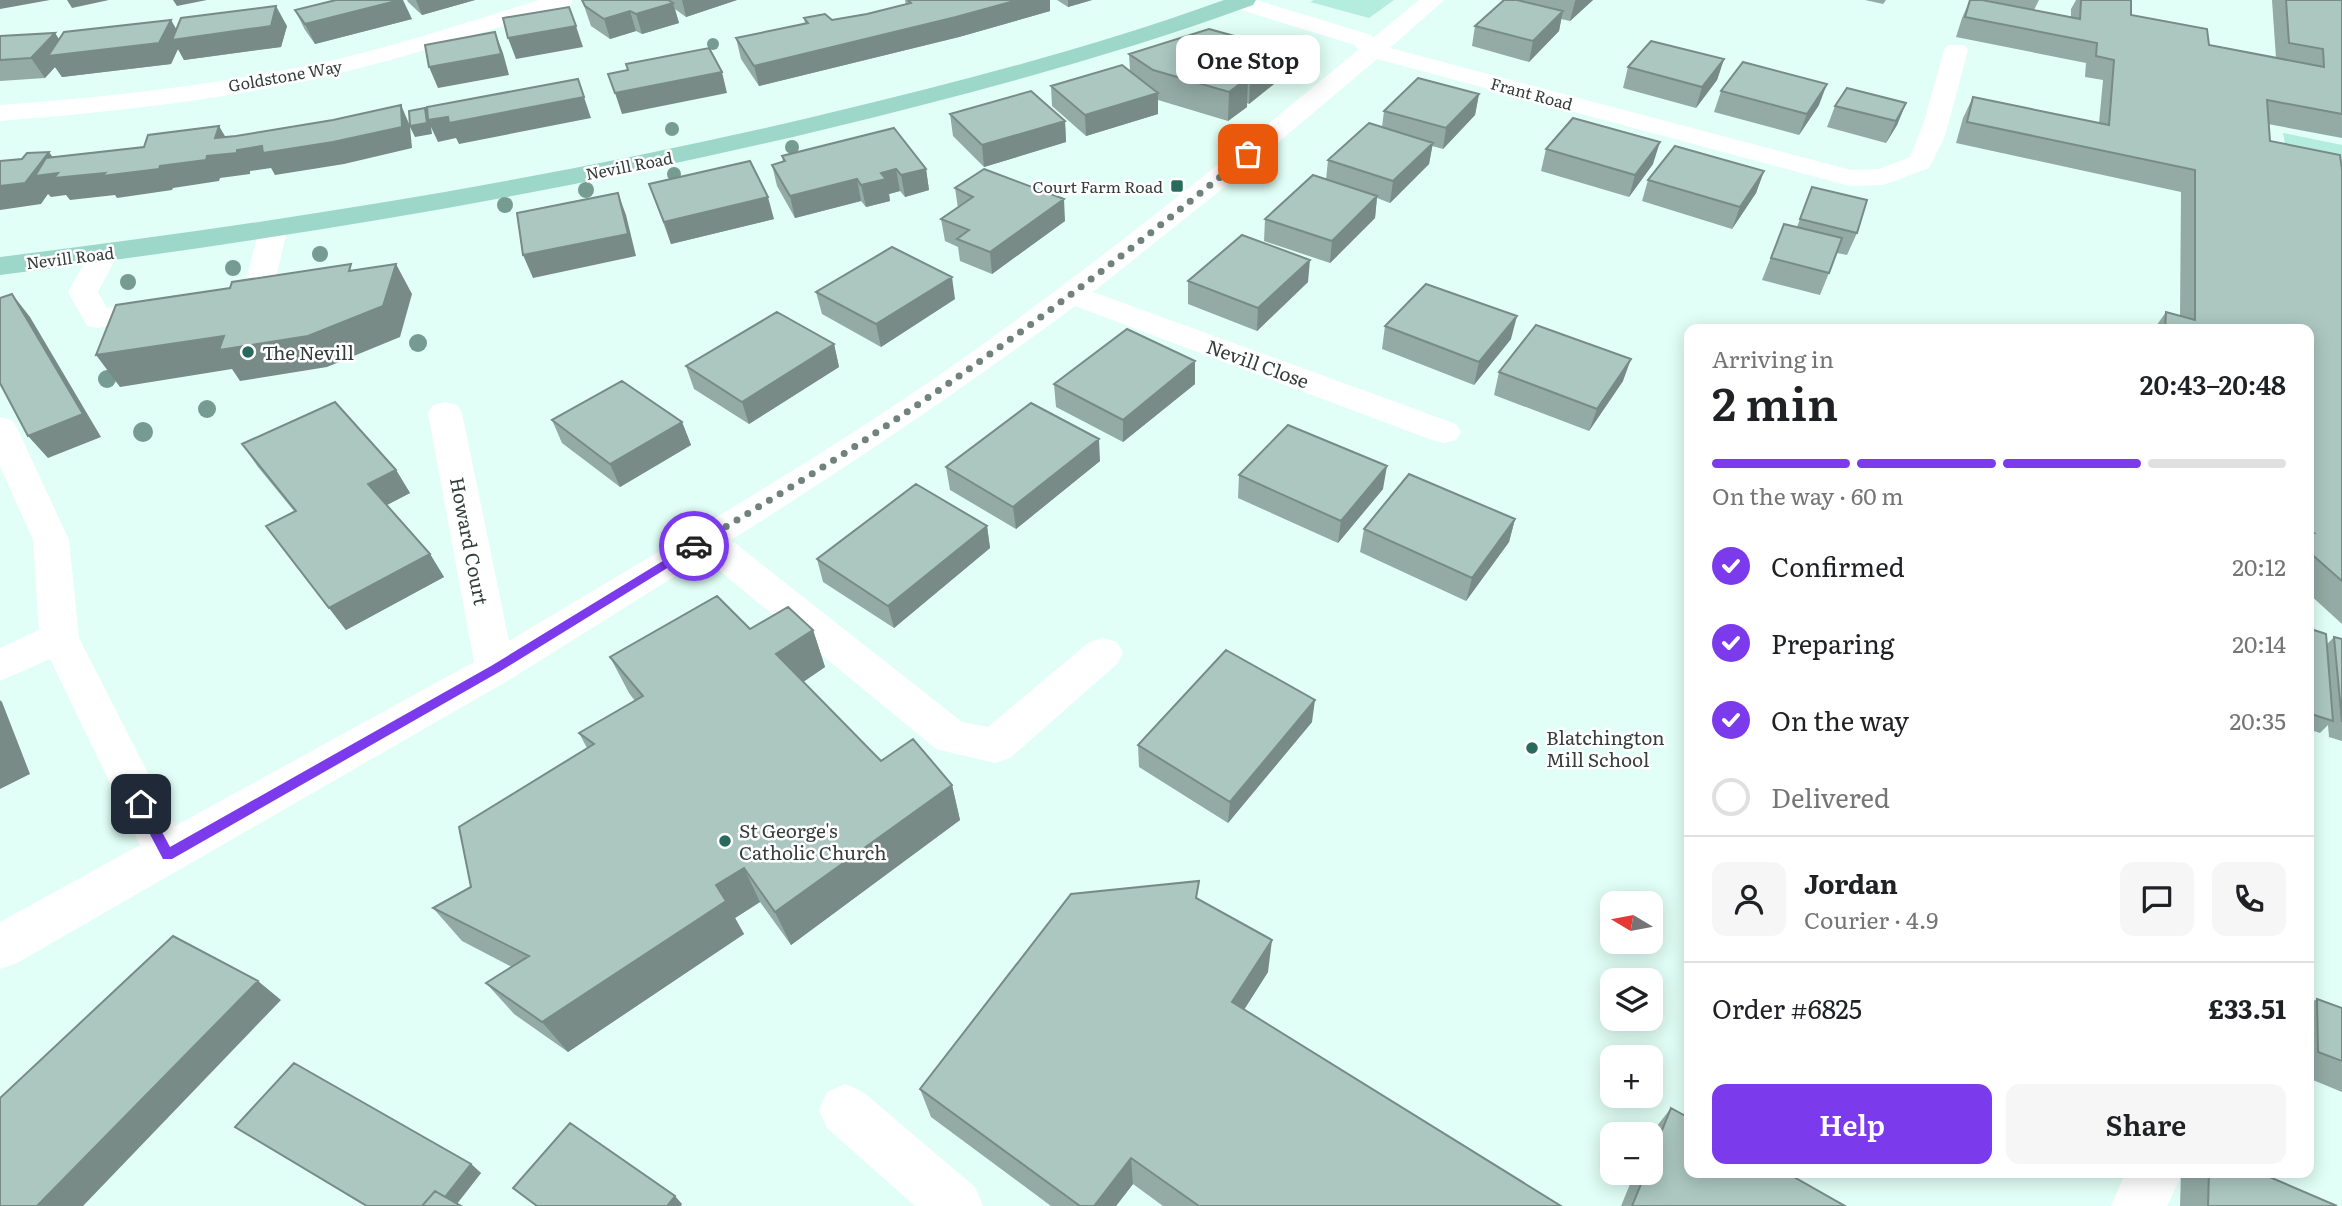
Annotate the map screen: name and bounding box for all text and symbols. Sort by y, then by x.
callout: One Stop [1176,35,1320,84]
text: One Stop [1197,42,1299,76]
street label: Goldstone Way [226,53,344,97]
street label: Frant Road [1488,71,1576,116]
pin [1218,124,1278,184]
icon: bag [1229,135,1267,173]
street label: Nevill Road [583,145,675,185]
place label: Court Farm Road [1032,174,1163,198]
marker: Court Farm Road [1169,178,1185,194]
street label: Nevill Road [25,240,115,274]
street label: Nevill Close [1203,332,1313,395]
place label: The Nevill [262,338,354,366]
text: Arriving in [1712,341,1834,375]
marker: The Nevill [240,344,256,360]
text: 20:43–20:48 [2140,364,2286,403]
text: 2 min [1712,367,1838,435]
street label: Howard Court [444,474,496,608]
text: On the way · 60 m [1712,478,1904,512]
courier [659,511,729,581]
icon: car [675,527,713,565]
text: Confirmed [1771,546,1905,585]
icon: check [1712,547,1750,585]
text: 20:12 [2232,549,2286,583]
text: Preparing [1771,623,1894,662]
icon: check [1712,624,1750,662]
text: 20:14 [2232,626,2286,660]
text: On the way [1771,700,1909,739]
icon: check [1712,701,1750,739]
text: 20:35 [2230,703,2286,737]
place label: Blatchington Mill School [1546,723,1665,773]
marker: Blatchington Mill School [1524,740,1540,756]
pin [111,774,171,834]
text: Delivered [1771,777,1890,816]
icon: home [122,785,160,823]
place label: St George's Catholic Church [739,816,887,866]
marker: St George's Catholic Church [717,833,733,849]
button: person [1712,862,1786,936]
button: chat [2120,862,2194,936]
button: phone [2212,862,2286,936]
text: Jordan [1804,863,1898,902]
north arrow [1600,891,1662,954]
map controls [1600,891,1663,1185]
text: Courier · 4.9 [1804,902,1938,936]
button: layers [1600,968,1663,1031]
text: Order #6825 [1712,988,1862,1027]
text: £33.51 [2208,988,2286,1027]
button: + [1600,1045,1663,1108]
button: Help [1712,1084,1992,1164]
button: Share [2006,1084,2286,1164]
button: − [1600,1122,1663,1185]

